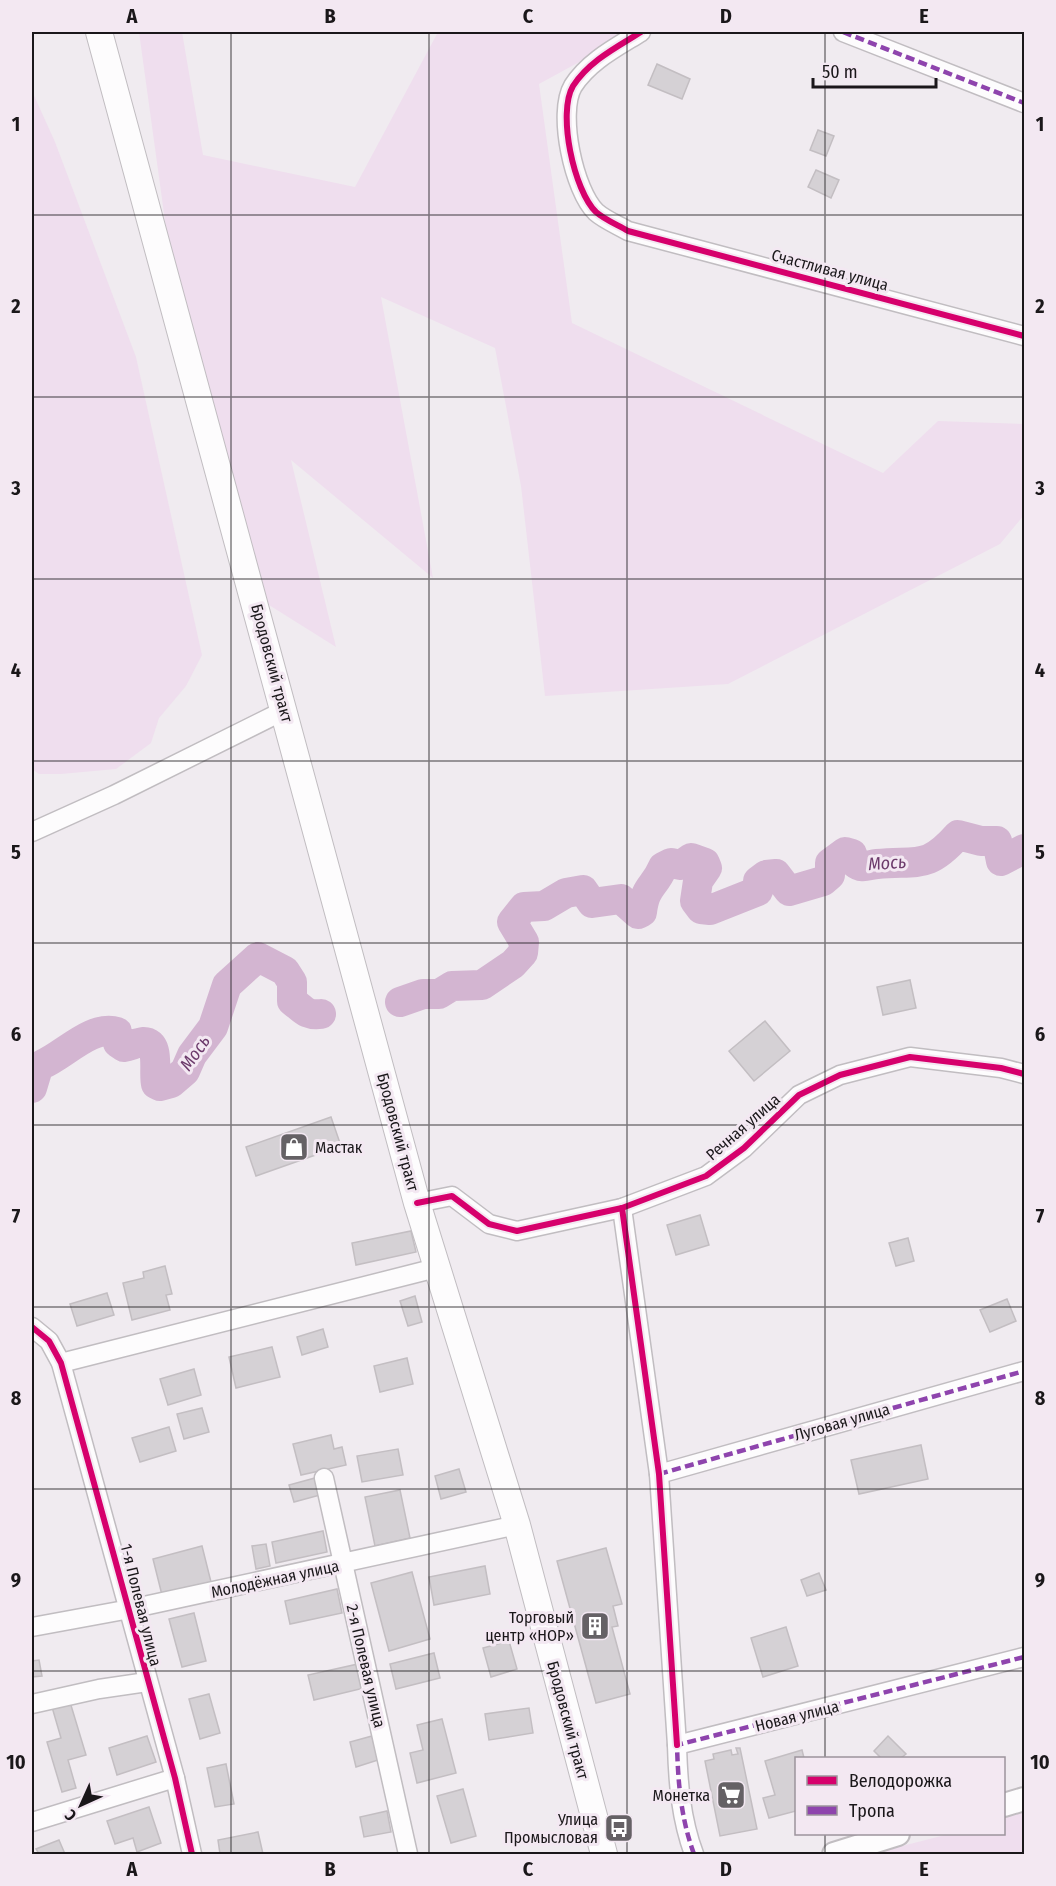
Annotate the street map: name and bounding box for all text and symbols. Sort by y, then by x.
text: A [126,4,139,28]
text: B [324,4,336,28]
text: C [523,4,534,28]
text: D [720,4,732,28]
text: E [919,4,929,28]
scale bar [813,51,936,89]
text: 50 m [822,61,858,83]
text: 1 [12,112,20,136]
text: 1 [1036,112,1044,136]
street label: Счастливая улица [770,245,891,295]
text: 2 [10,294,21,318]
text: 2 [1034,294,1045,318]
text: 3 [10,476,21,500]
text: 3 [1034,476,1045,500]
street label: Бродовский тракт [247,602,297,725]
text: 4 [11,658,21,682]
text: 4 [1035,658,1045,682]
text: 5 [11,840,21,864]
text: 5 [1035,840,1045,864]
water label: Мось [867,851,907,875]
text: 6 [11,1022,21,1046]
text: 6 [1035,1022,1045,1046]
water label: Мось [175,1031,215,1075]
street label: Бродовский тракт [373,1071,423,1194]
street label: Речная улица [702,1090,784,1164]
shop icon: Мастак [278,1131,310,1163]
place label: Мастак [315,1138,363,1157]
text: 7 [12,1204,21,1228]
text: 7 [1036,1204,1045,1228]
text: 8 [11,1386,22,1410]
text: 8 [1035,1386,1046,1410]
street label: Луговая улица [792,1399,892,1445]
street label: 1-я Полевая улица [117,1542,165,1668]
street label: Молодёжная улица [209,1556,341,1602]
text: 9 [11,1568,21,1592]
text: 9 [1035,1568,1045,1592]
street label: 2-я Полевая улица [343,1602,389,1730]
place label: Торговый центр «НОР» [485,1608,574,1645]
building icon: Торговый центр «НОР» [579,1610,611,1642]
street label: Бродовский тракт [543,1659,593,1782]
street label: Новая улица [753,1696,841,1736]
text: 10 [6,1750,26,1774]
text: 10 [1030,1750,1050,1774]
legend [795,1757,1005,1835]
text: Велодорожка [849,1770,952,1792]
north arrow [51,1775,111,1835]
supermarket icon: Монетка [715,1779,747,1811]
place label: Монетка [653,1786,710,1805]
text: Тропа [849,1800,895,1822]
text: С [61,1805,80,1825]
place label: Улица Промысловая [504,1810,598,1847]
bus stop icon: Улица Промысловая [603,1812,635,1844]
text: A [126,1857,139,1881]
text: B [324,1857,336,1881]
text: C [523,1857,534,1881]
text: D [720,1857,732,1881]
text: E [919,1857,929,1881]

